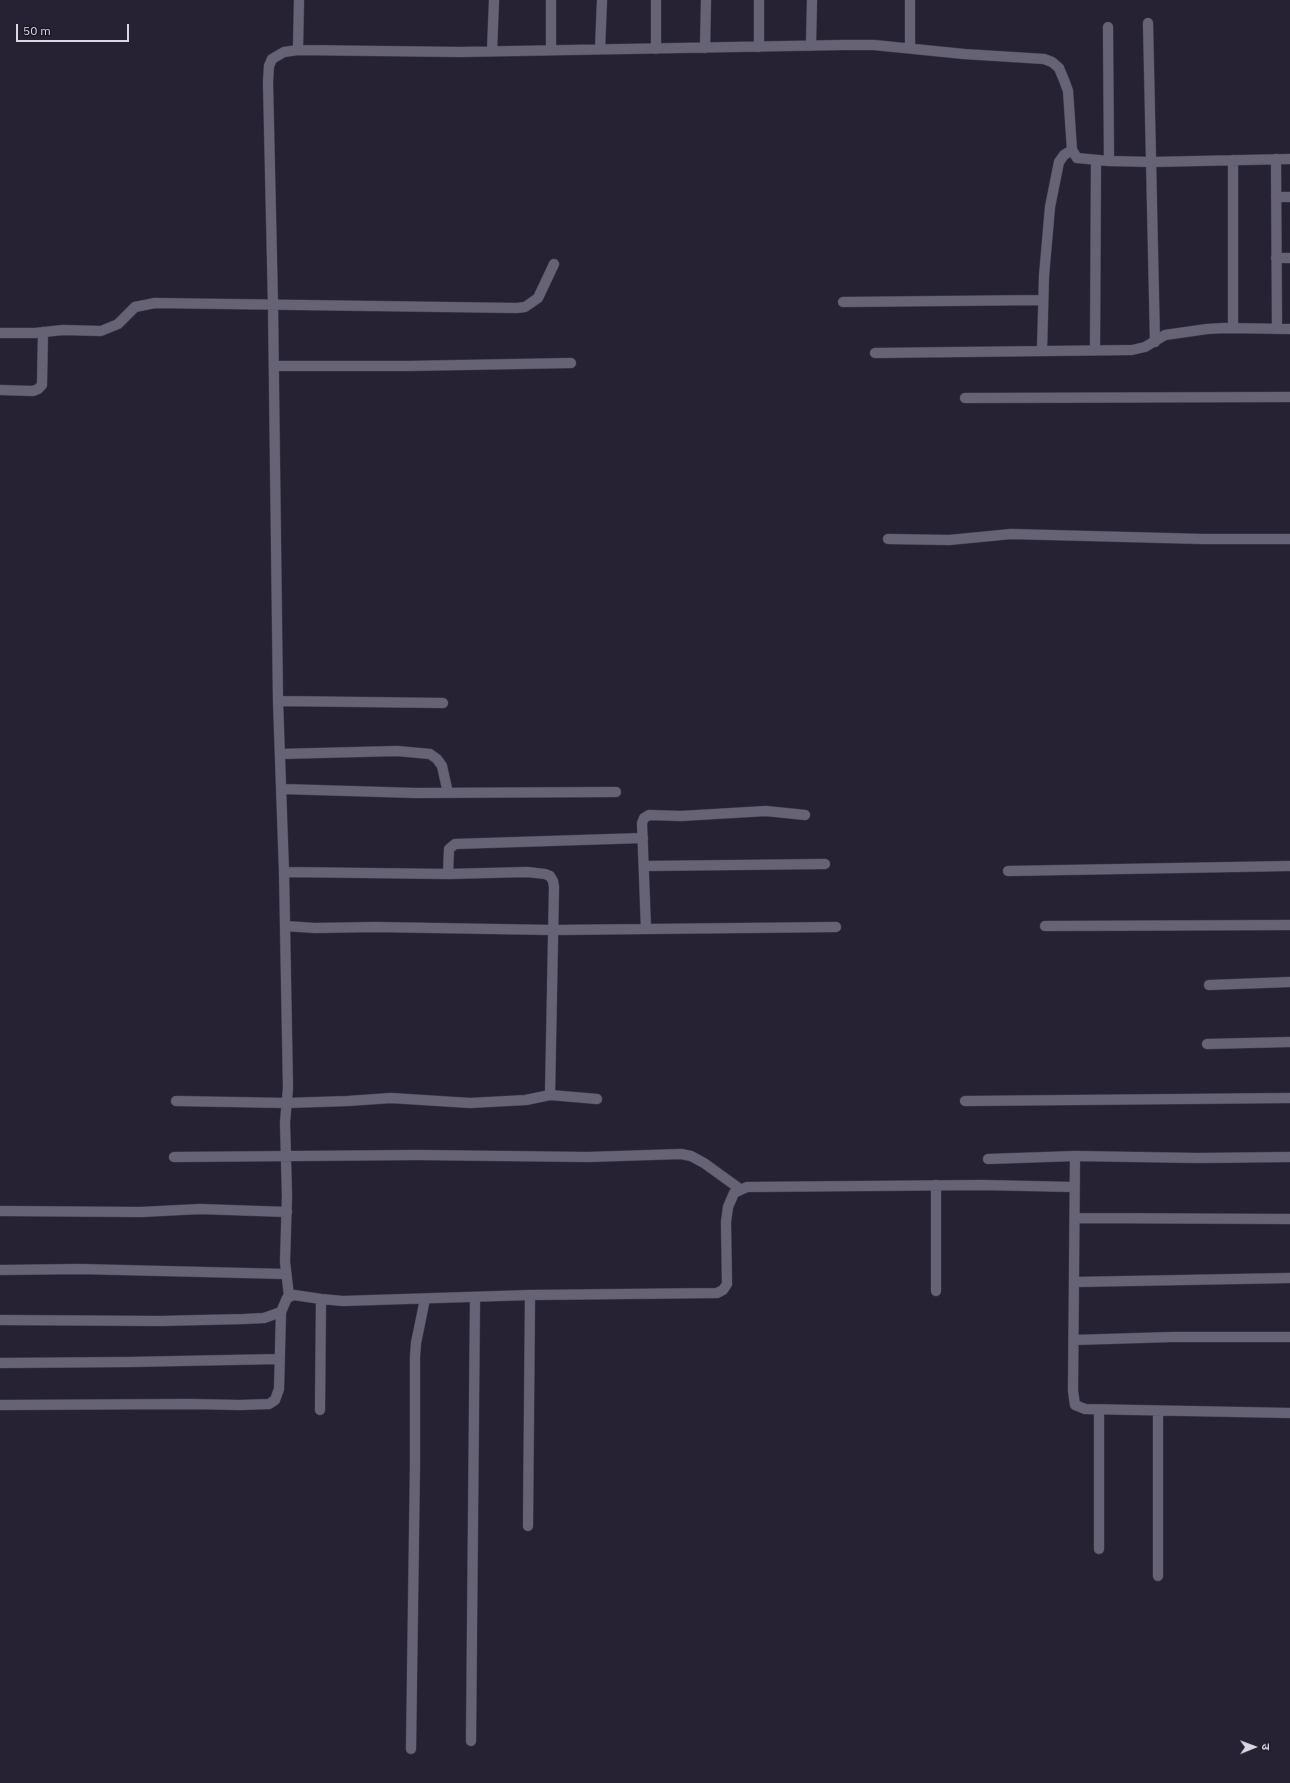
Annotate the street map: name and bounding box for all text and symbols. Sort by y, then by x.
scale bar [18,16,131,42]
text: 50 m [23,23,51,38]
north arrow [1234,1727,1274,1767]
text: उ [1259,1743,1273,1750]

